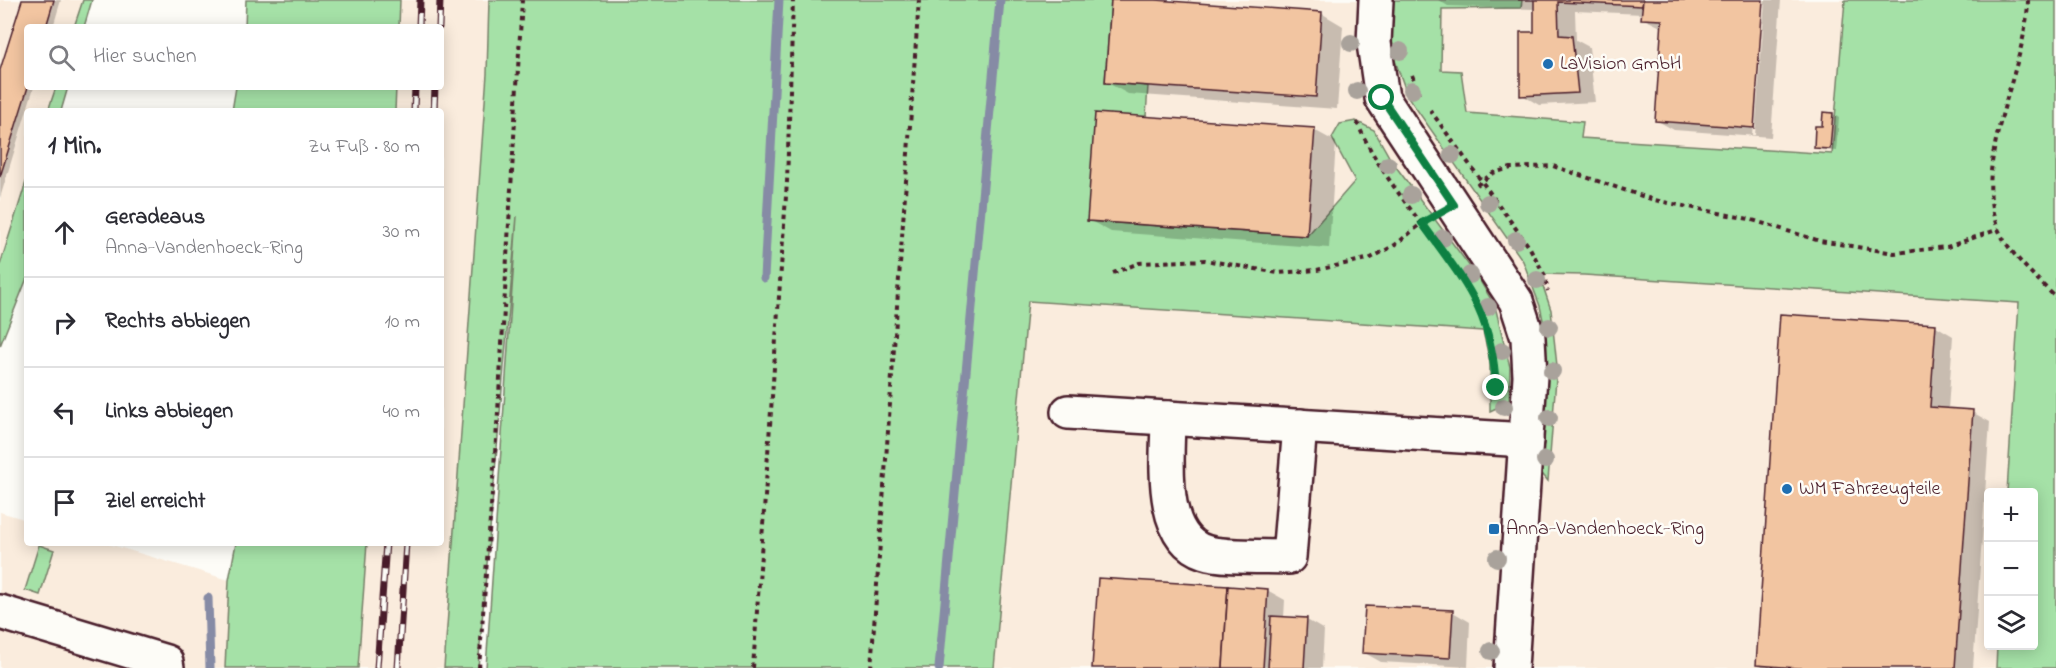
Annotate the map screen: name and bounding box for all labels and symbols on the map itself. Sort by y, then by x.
place label: LaVision GmbH [1560,50,1681,79]
marker: LaVision GmbH [1541,57,1555,71]
route start [1368,84,1394,110]
route end [1482,374,1508,400]
place label: WM Fahrzeugteile [1799,475,1940,505]
marker: WM Fahrzeugteile [1780,482,1794,496]
place label: Anna-Vandenhoeck-Ring [1506,515,1704,545]
marker: Anna-Vandenhoeck-Ring [1487,522,1501,536]

